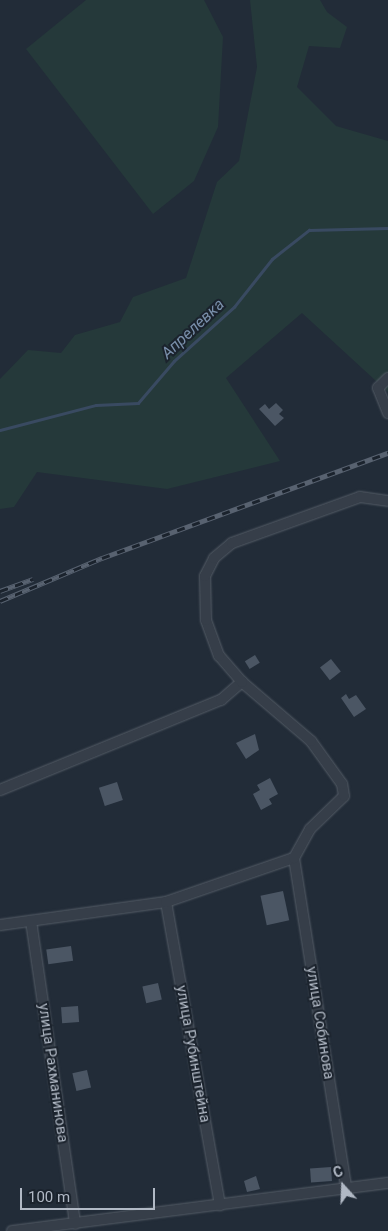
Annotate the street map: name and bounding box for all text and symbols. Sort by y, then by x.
water label: Апрелевка [158,295,228,363]
street label: улица Собинова [302,965,338,1081]
street label: улица Рубинштейна [172,984,214,1124]
street label: улица Рахманинова [34,1002,72,1144]
north arrow [318,1161,368,1211]
text: С [331,1163,345,1181]
scale bar [22,1178,158,1210]
text: 100 m [28,1188,70,1206]

